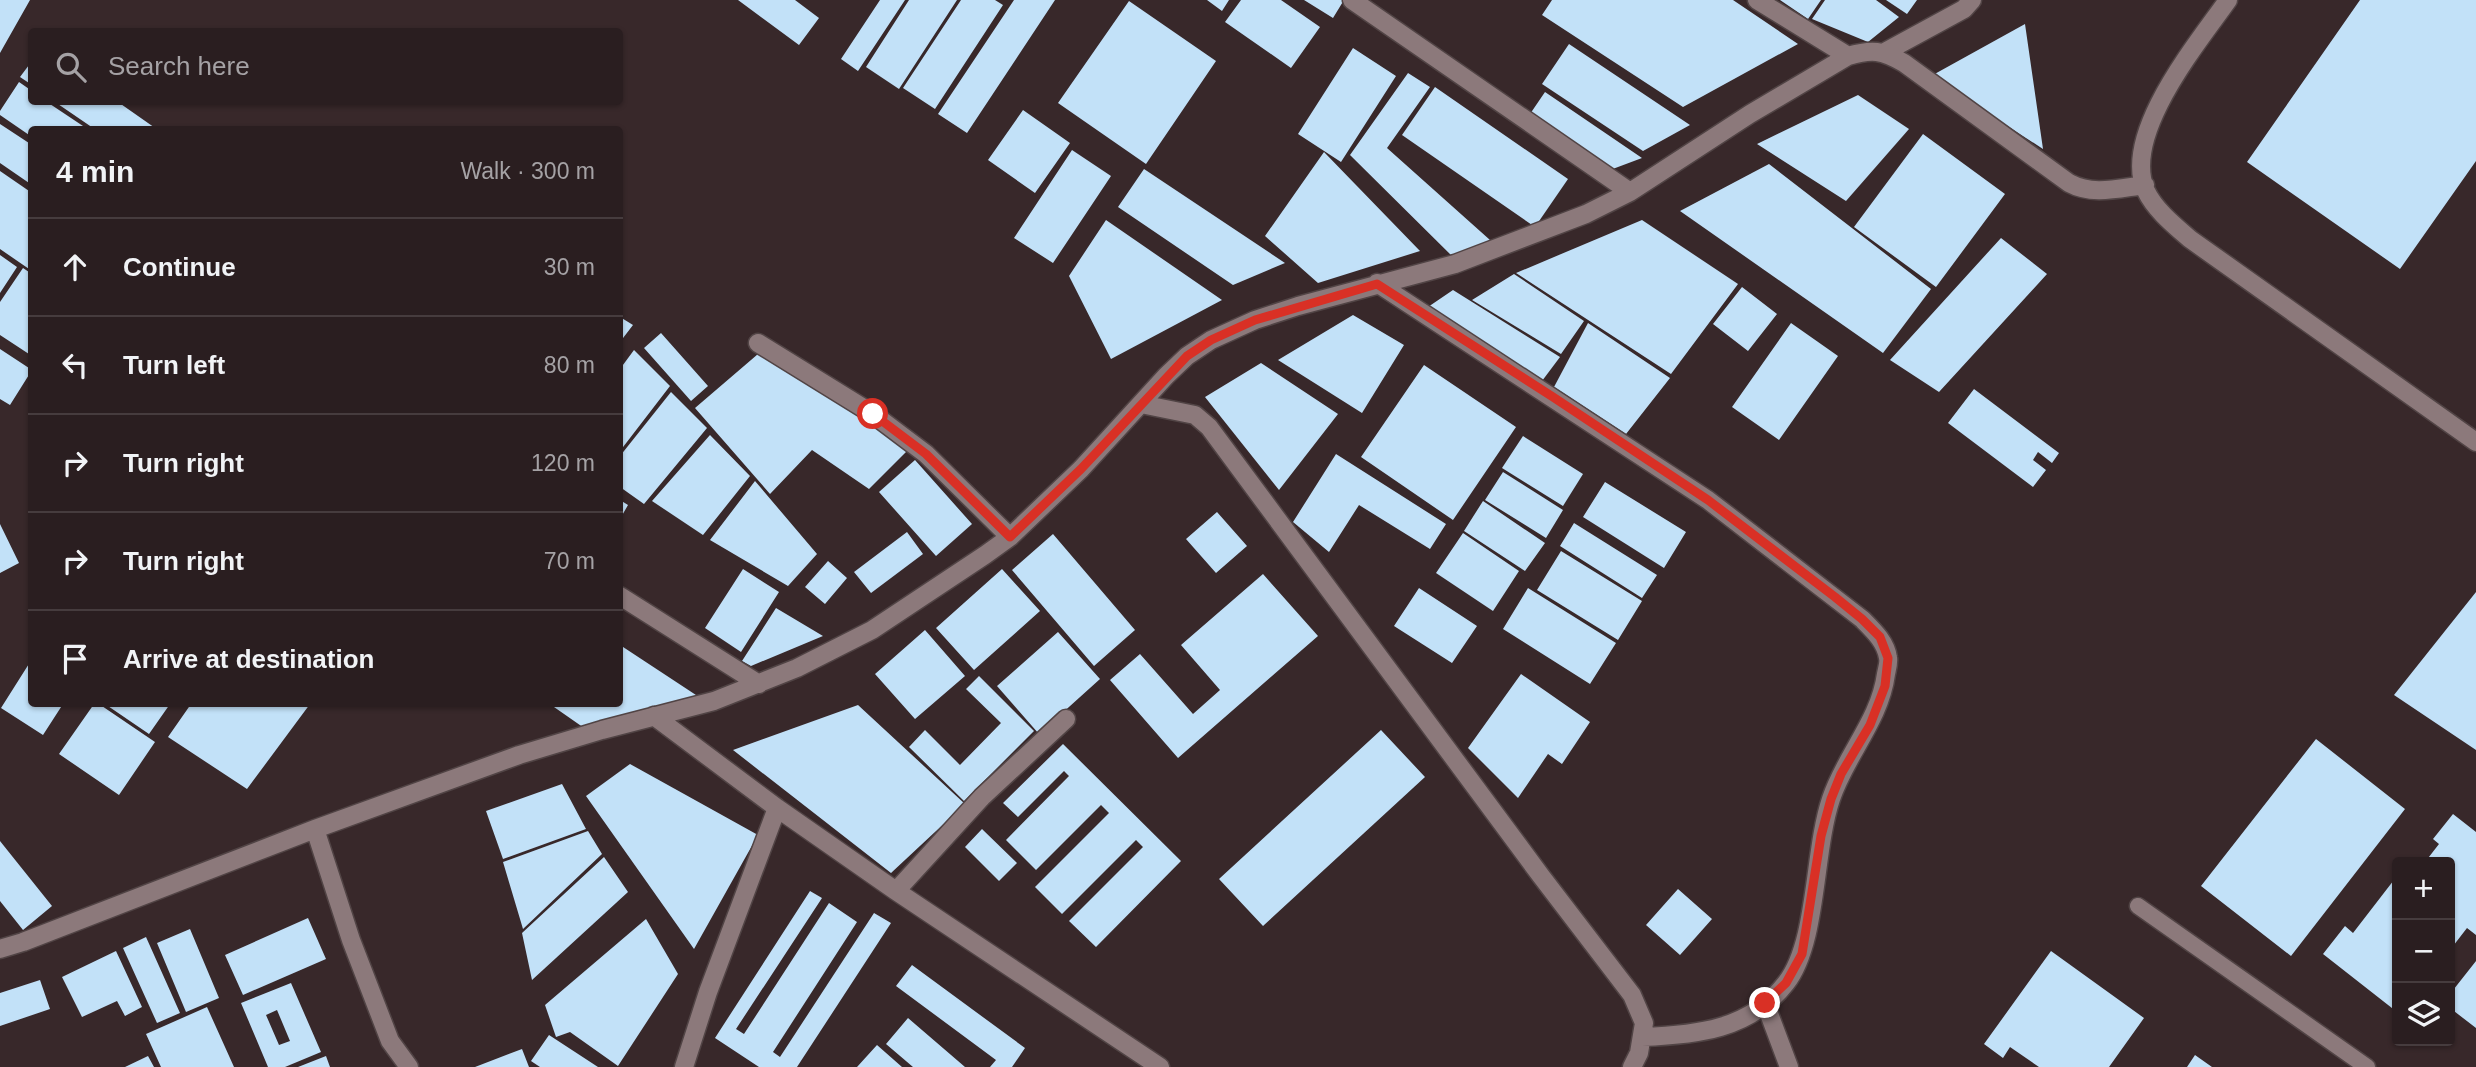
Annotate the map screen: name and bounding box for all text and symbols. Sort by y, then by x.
search box [28,28,623,105]
icon: search [52,48,90,86]
text: Search here [108,51,250,81]
text: 4 min [56,155,134,188]
text: Walk · 300 m [460,158,595,184]
icon: ahead [56,248,94,286]
text: Continue [123,252,236,282]
text: 30 m [544,254,595,280]
icon: left [56,346,94,384]
text: Turn left [123,350,225,380]
text: 80 m [544,352,595,378]
route start [857,398,888,429]
icon: right [56,444,94,482]
text: Turn right [123,448,244,478]
text: 120 m [531,450,595,476]
icon: right [56,542,94,580]
text: Turn right [123,546,244,576]
text: 70 m [544,548,595,574]
icon: arrive [56,640,94,678]
text: Arrive at destination [123,644,374,674]
map controls [2392,857,2455,1046]
button: + [2392,857,2455,920]
button: − [2392,920,2455,983]
button: layers [2392,983,2455,1046]
route end [1749,987,1780,1018]

